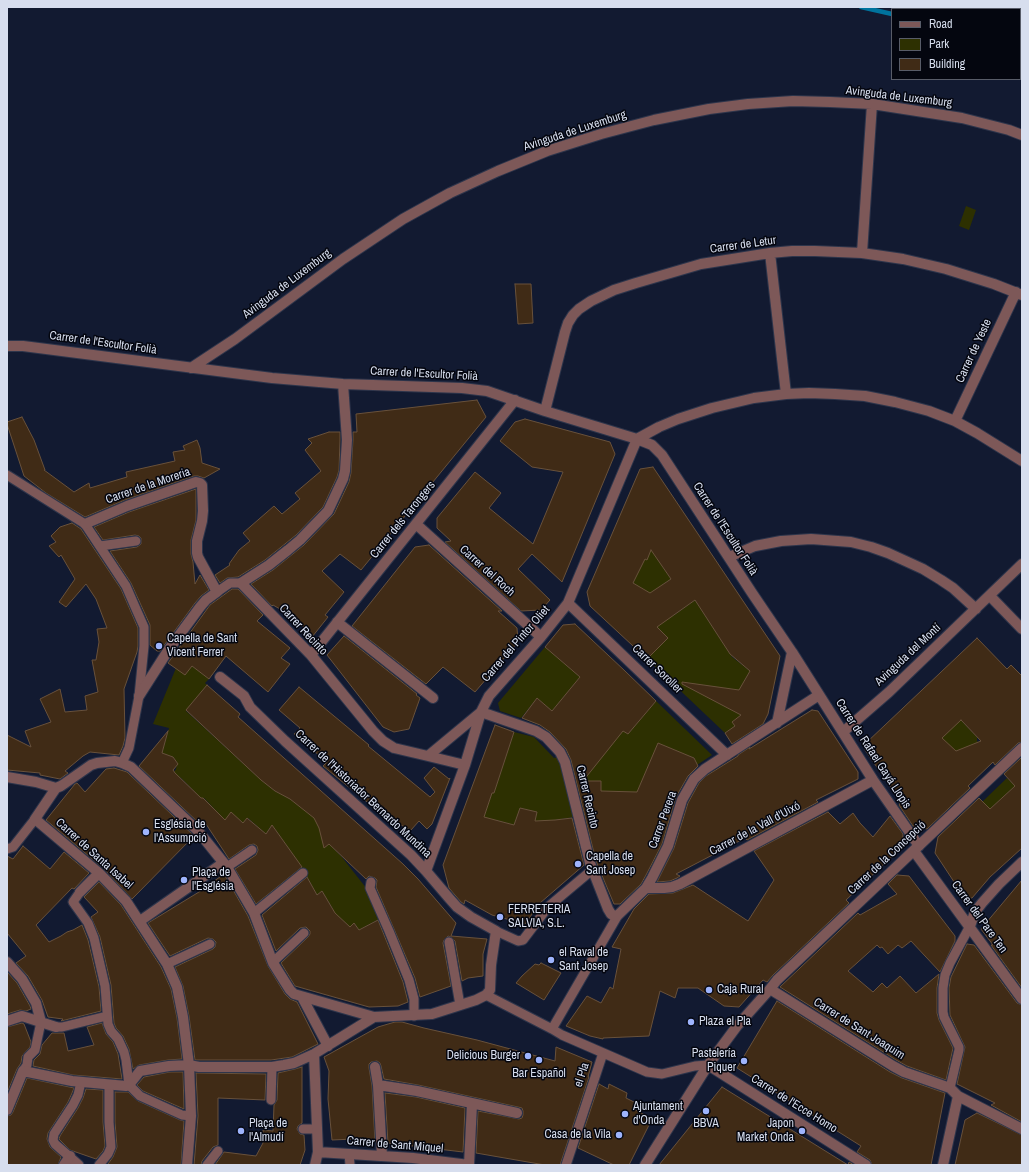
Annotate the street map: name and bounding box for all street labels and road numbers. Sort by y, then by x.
street label: Avinguda de Luxemburg [845,83,953,111]
street label: Avinguda de Luxemburg [522,108,628,154]
street label: Carrer de Letur [709,233,777,257]
street label: Avinguda de Luxemburg [240,246,334,322]
street label: Carrer de Yeste [953,317,995,385]
street label: Carrer de l'Escultor Folià [49,328,157,358]
street label: Carrer de l'Escultor Folià [370,364,478,384]
street label: Carrer de la Moreria [104,465,192,507]
street label: Carrer dels Tarongers [367,478,439,562]
street label: Carrer de l'Escultor Folià [690,480,760,578]
street label: Carrer del Roch [456,542,518,600]
street label: Carrer Recinto [276,601,330,659]
street label: Carrer del Pintor Oliet [479,603,553,685]
street label: Avinguda del Montí [872,621,944,689]
street label: Carrer Soroller [629,641,685,697]
street label: Carrer de Rafael Gayá Llopis [832,696,914,812]
street label: Carrer de l'Historiador Bernardo Mundina [292,727,434,861]
street label: Carrer Recinto [573,764,601,830]
street label: Carrer Perera [646,789,680,851]
street label: Carrer de la Vall d'Uixó [707,799,803,859]
street label: Carrer de Santa Isabel [52,816,136,892]
street label: Carrer de la Concepció [845,818,929,898]
street label: Carrer del Pare Ten [948,878,1010,956]
street label: Carrer de Sant Joaquim [811,995,907,1063]
street label: el Pla [571,1061,593,1089]
street label: Carrer de l'Ecce Homo [748,1072,840,1136]
street label: Carrer de Sant Miquel [346,1134,444,1156]

